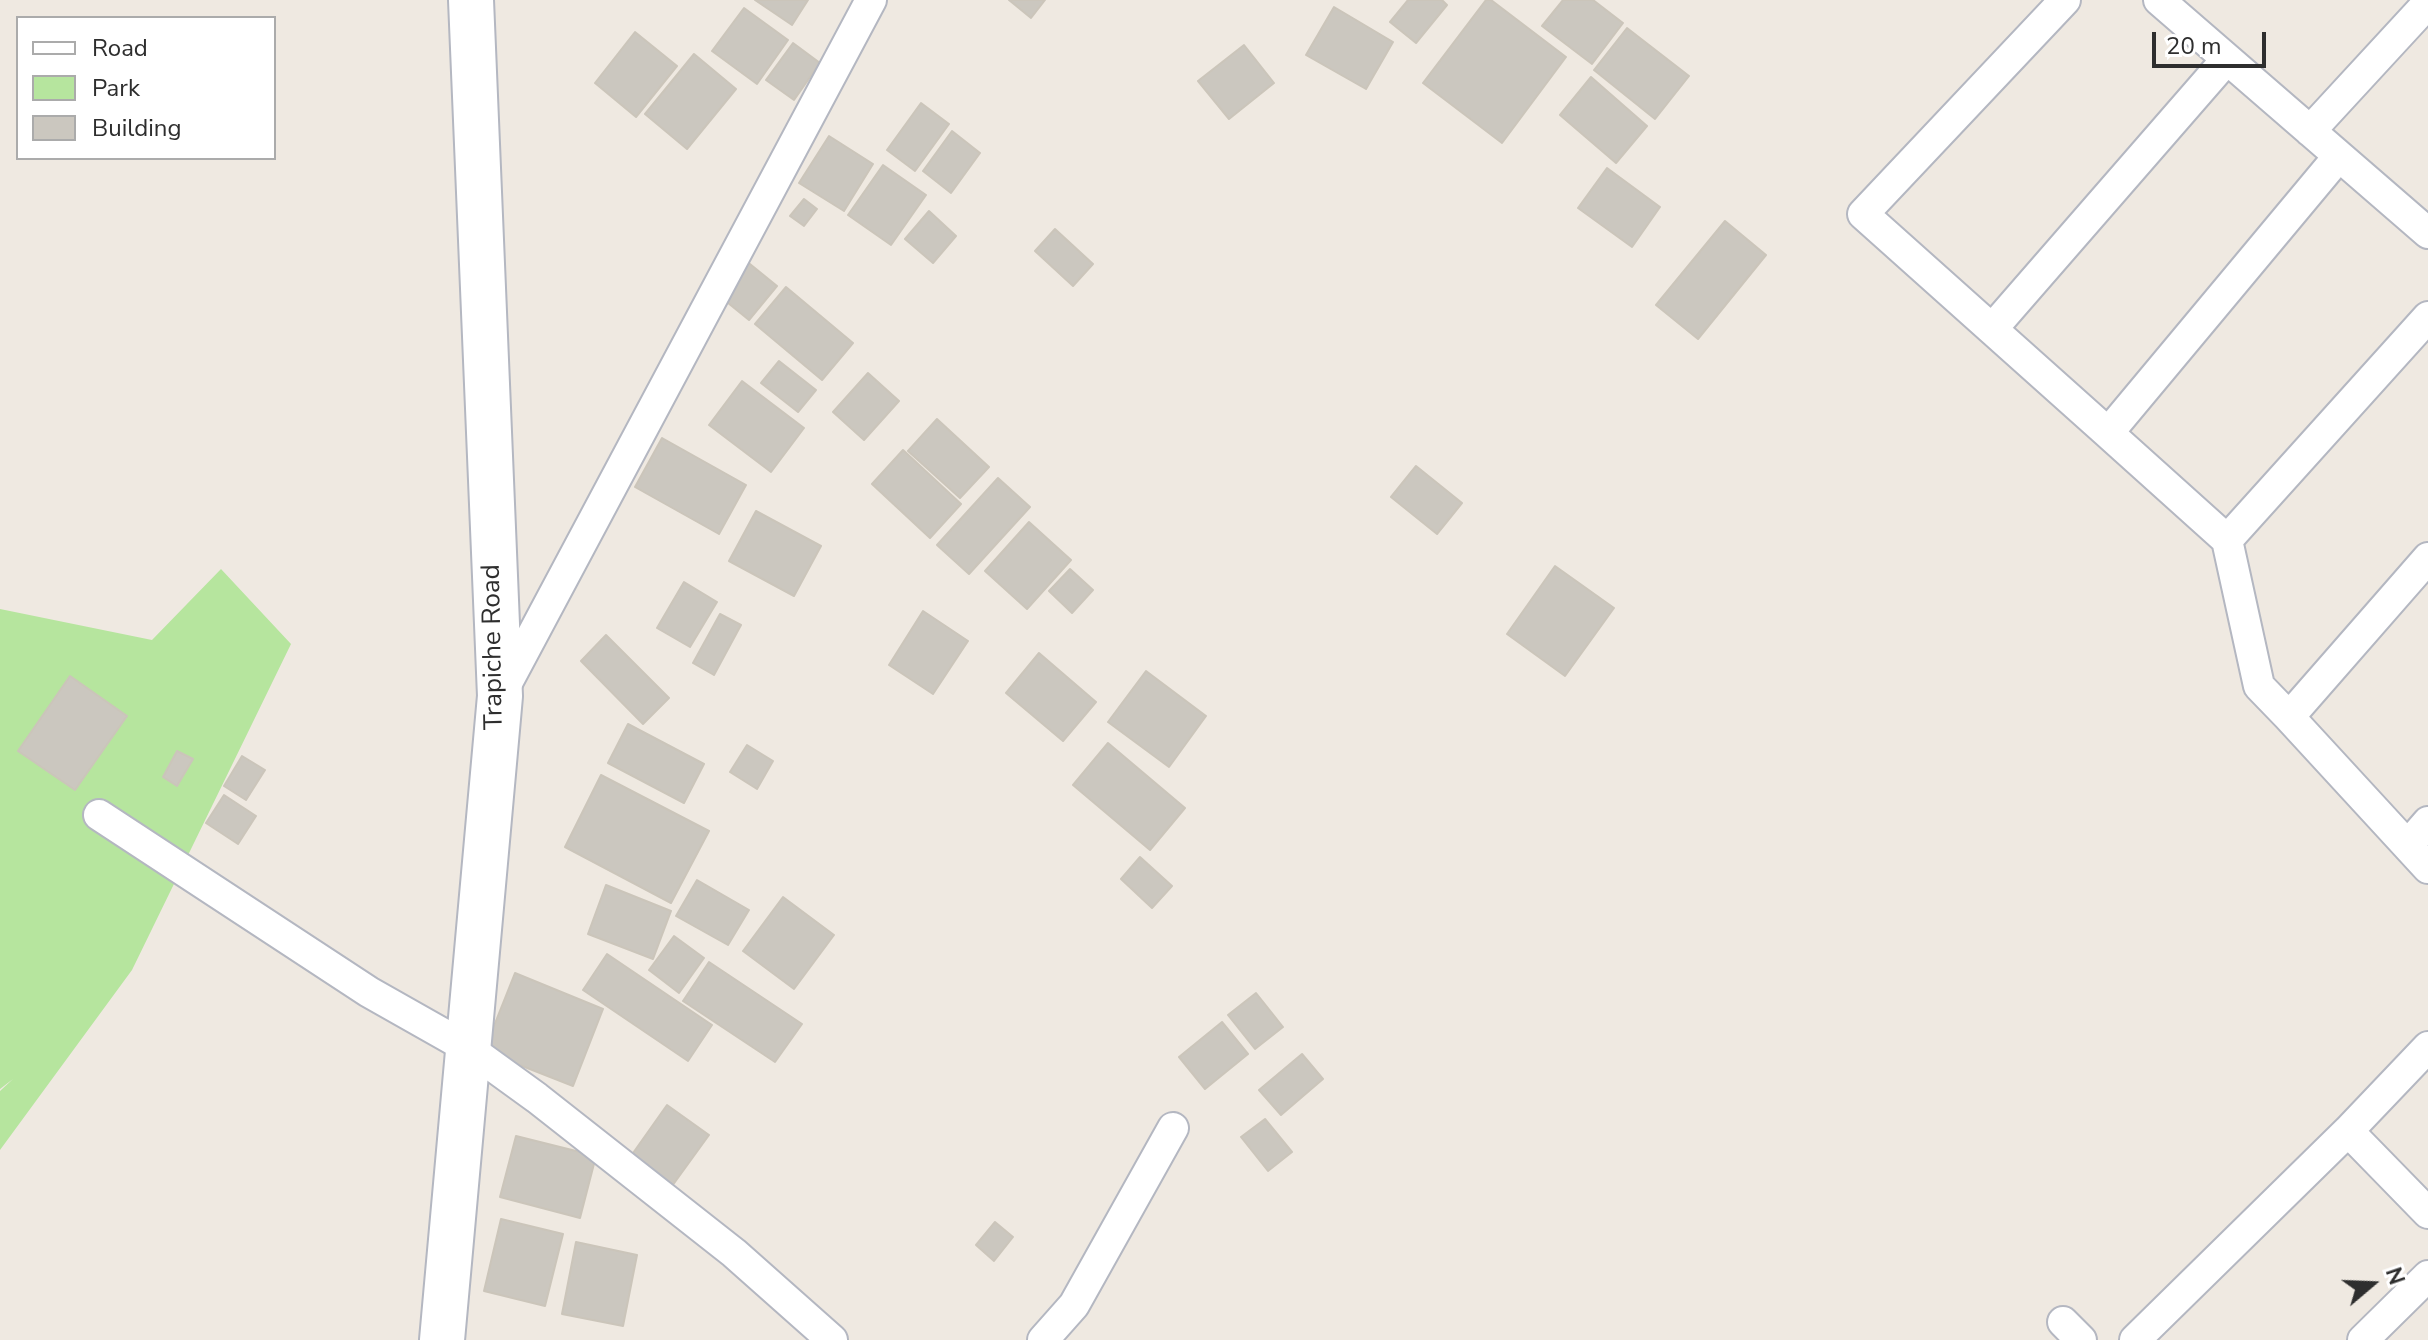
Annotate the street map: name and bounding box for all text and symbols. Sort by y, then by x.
legend [16,16,276,160]
scale bar [2156,16,2270,66]
text: 20 m [2166,30,2222,62]
text: Road [92,32,148,64]
text: Park [92,72,140,104]
text: Building [92,112,182,144]
street label: Trapiche Road [477,564,511,730]
north arrow [2332,1244,2412,1324]
text: N [2378,1264,2412,1289]

